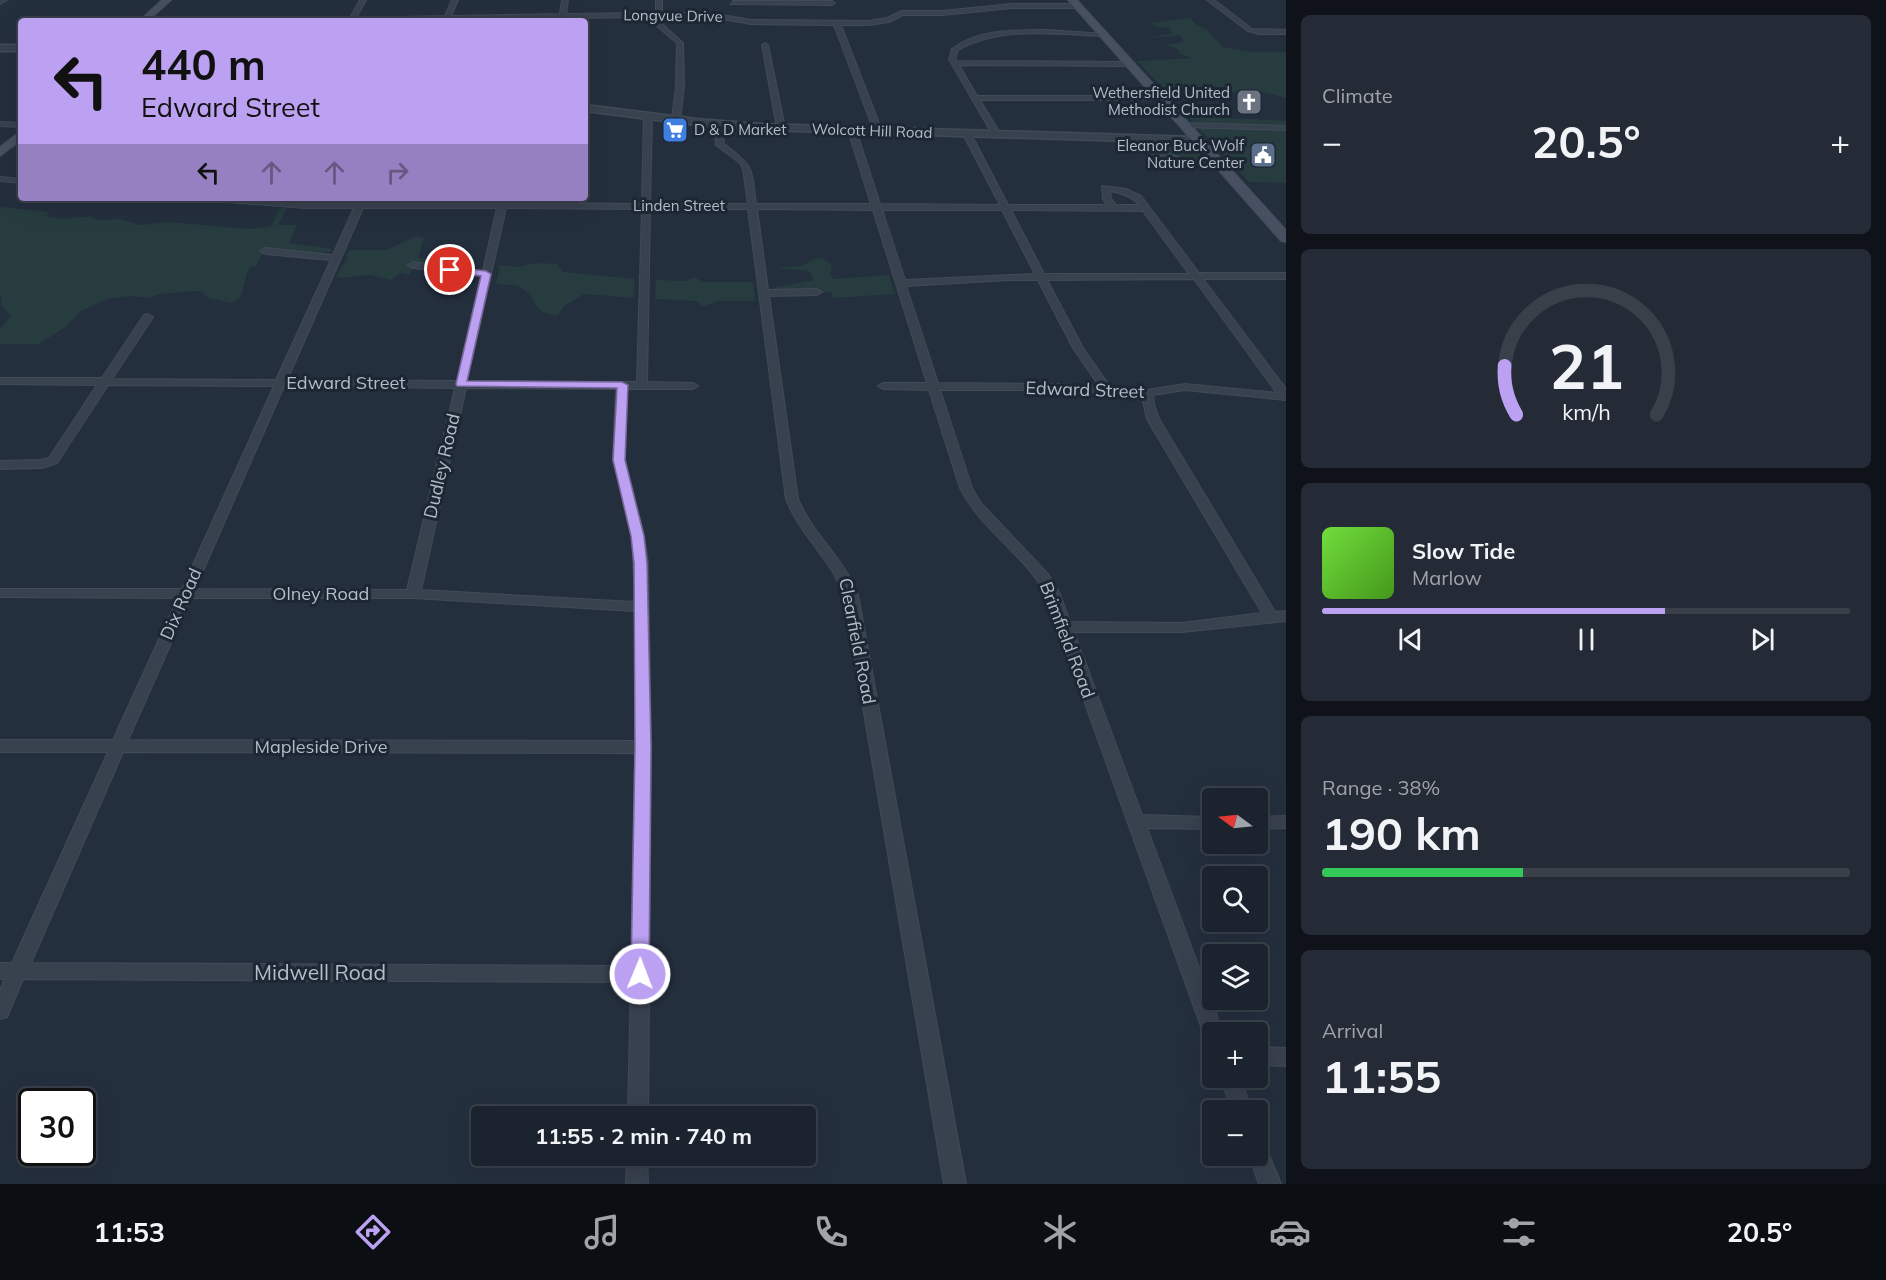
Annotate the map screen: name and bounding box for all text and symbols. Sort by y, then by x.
street label: Longvue Drive [623,5,723,26]
text: 440 m [141,38,266,91]
icon: left [42,42,120,120]
place label: Wethersfield United Methodist Church [1092,83,1230,119]
text: Climate [1322,83,1393,108]
church icon: Wethersfield United Methodist Church [1234,87,1264,117]
text: Edward Street [141,90,320,124]
text: 20.5° [1531,113,1641,169]
supermarket icon: D & D Market [660,115,690,145]
street label: Wolcott Hill Road [811,119,933,142]
place label: D & D Market [694,120,786,139]
text: − [1322,121,1342,162]
text: + [1830,121,1850,162]
place label: Eleanor Buck Wolf Nature Center [1117,136,1245,172]
public building icon: Eleanor Buck Wolf Nature Center [1248,140,1278,170]
icon: left [192,156,225,189]
icon: ahead [255,156,288,189]
icon: ahead [318,156,351,189]
icon: right [381,156,414,189]
street label: Linden Street [633,196,725,215]
pin [424,244,475,295]
icon: arrive [433,253,466,286]
text: 21 [1549,326,1623,405]
street label: Edward Street [286,371,406,394]
street label: Edward Street [1025,376,1145,403]
text: km/h [1562,399,1610,426]
street label: Dudley Road [418,411,465,521]
text: Slow Tide [1412,537,1515,565]
street label: Dix Road [155,564,207,643]
text: Marlow [1412,565,1482,590]
street label: Clearfield Road [834,576,881,706]
street label: Brimfield Road [1035,578,1100,701]
street label: Olney Road [273,582,369,605]
icon: previous [1394,623,1427,656]
icon: pause [1570,623,1603,656]
icon: next [1746,623,1779,656]
street label: Mapleside Drive [254,735,388,758]
text: Range · 38% [1322,775,1440,800]
north arrow [1202,788,1268,854]
map controls [1202,788,1268,1166]
text: 190 km [1322,805,1481,861]
button: search [1202,866,1268,932]
position arrow [608,942,672,1006]
button: layers [1202,944,1268,1010]
street label: Midwell Road [254,959,386,985]
text: Arrival [1322,1018,1383,1043]
button: + [1202,1022,1268,1088]
text: 11:55 [1322,1048,1441,1104]
speed limit sign: 30 [18,1088,96,1166]
button: − [1202,1100,1268,1166]
text: 11:55 · 2 min · 740 m [535,1122,752,1150]
icon: directions [352,1211,394,1253]
icon: music [581,1211,623,1253]
icon: phone [810,1211,852,1253]
icon: climate [1039,1211,1081,1253]
icon: car [1269,1211,1311,1253]
icon: filters [1498,1211,1540,1253]
text: 11:53 [94,1215,165,1249]
text: 20.5° [1727,1215,1792,1249]

